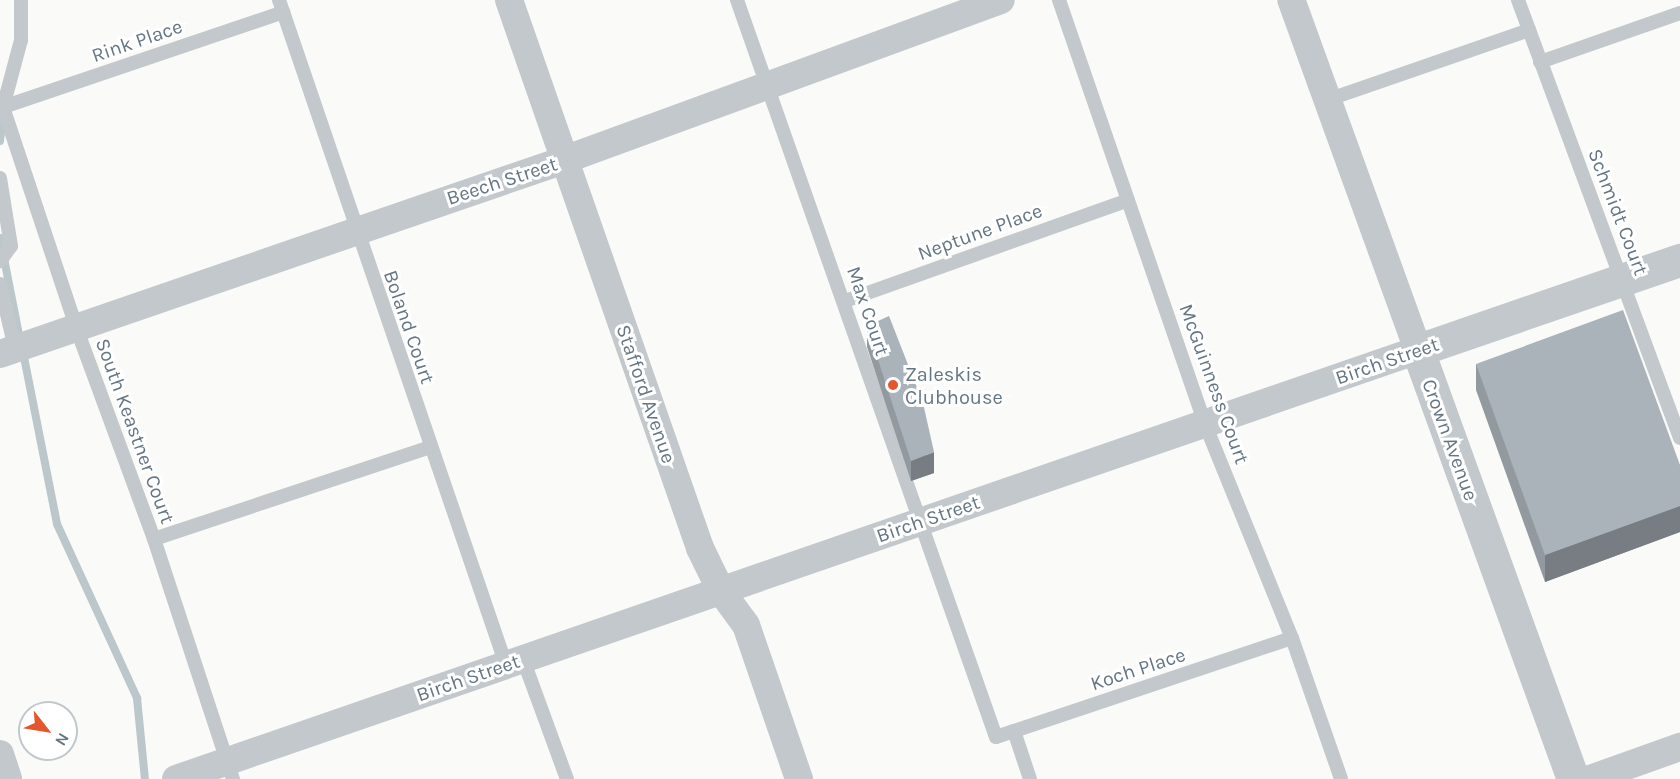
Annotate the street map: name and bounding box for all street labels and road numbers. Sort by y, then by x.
street label: Rink Place [88,14,186,68]
street label: Schmidt Court [1583,145,1653,279]
street label: Beech Street [444,152,560,210]
street label: Neptune Place [915,198,1045,266]
street label: Max Court [842,263,894,359]
street label: Boland Court [378,267,440,387]
street label: McGuinness Court [1174,301,1254,467]
street label: Stafford Avenue [611,322,681,466]
street label: Birch Street [1332,332,1442,390]
street label: South Keastner Court [90,335,180,527]
street label: Crown Avenue [1417,376,1483,504]
street label: Birch Street [873,490,983,548]
street label: Koch Place [1087,642,1189,696]
street label: Birch Street [413,649,523,707]

